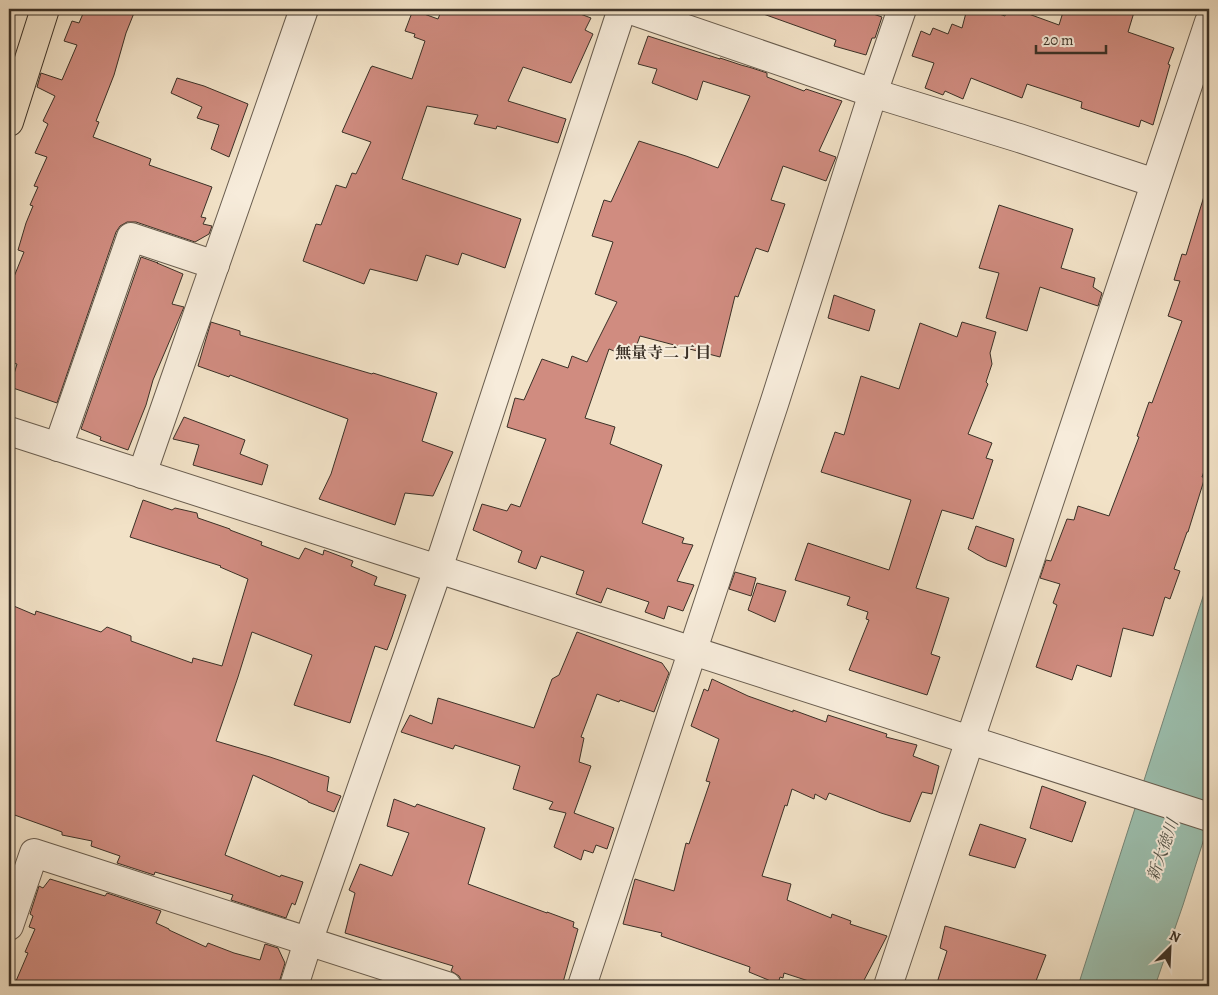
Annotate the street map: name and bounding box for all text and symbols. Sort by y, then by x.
scale bar [1036,22,1106,54]
text: 20 m [1043,30,1074,50]
district label: 無量寺二丁目 [615,342,711,364]
water label: 新大徳川 [1142,814,1184,884]
north arrow [1146,922,1196,972]
text: N [1167,926,1184,947]

